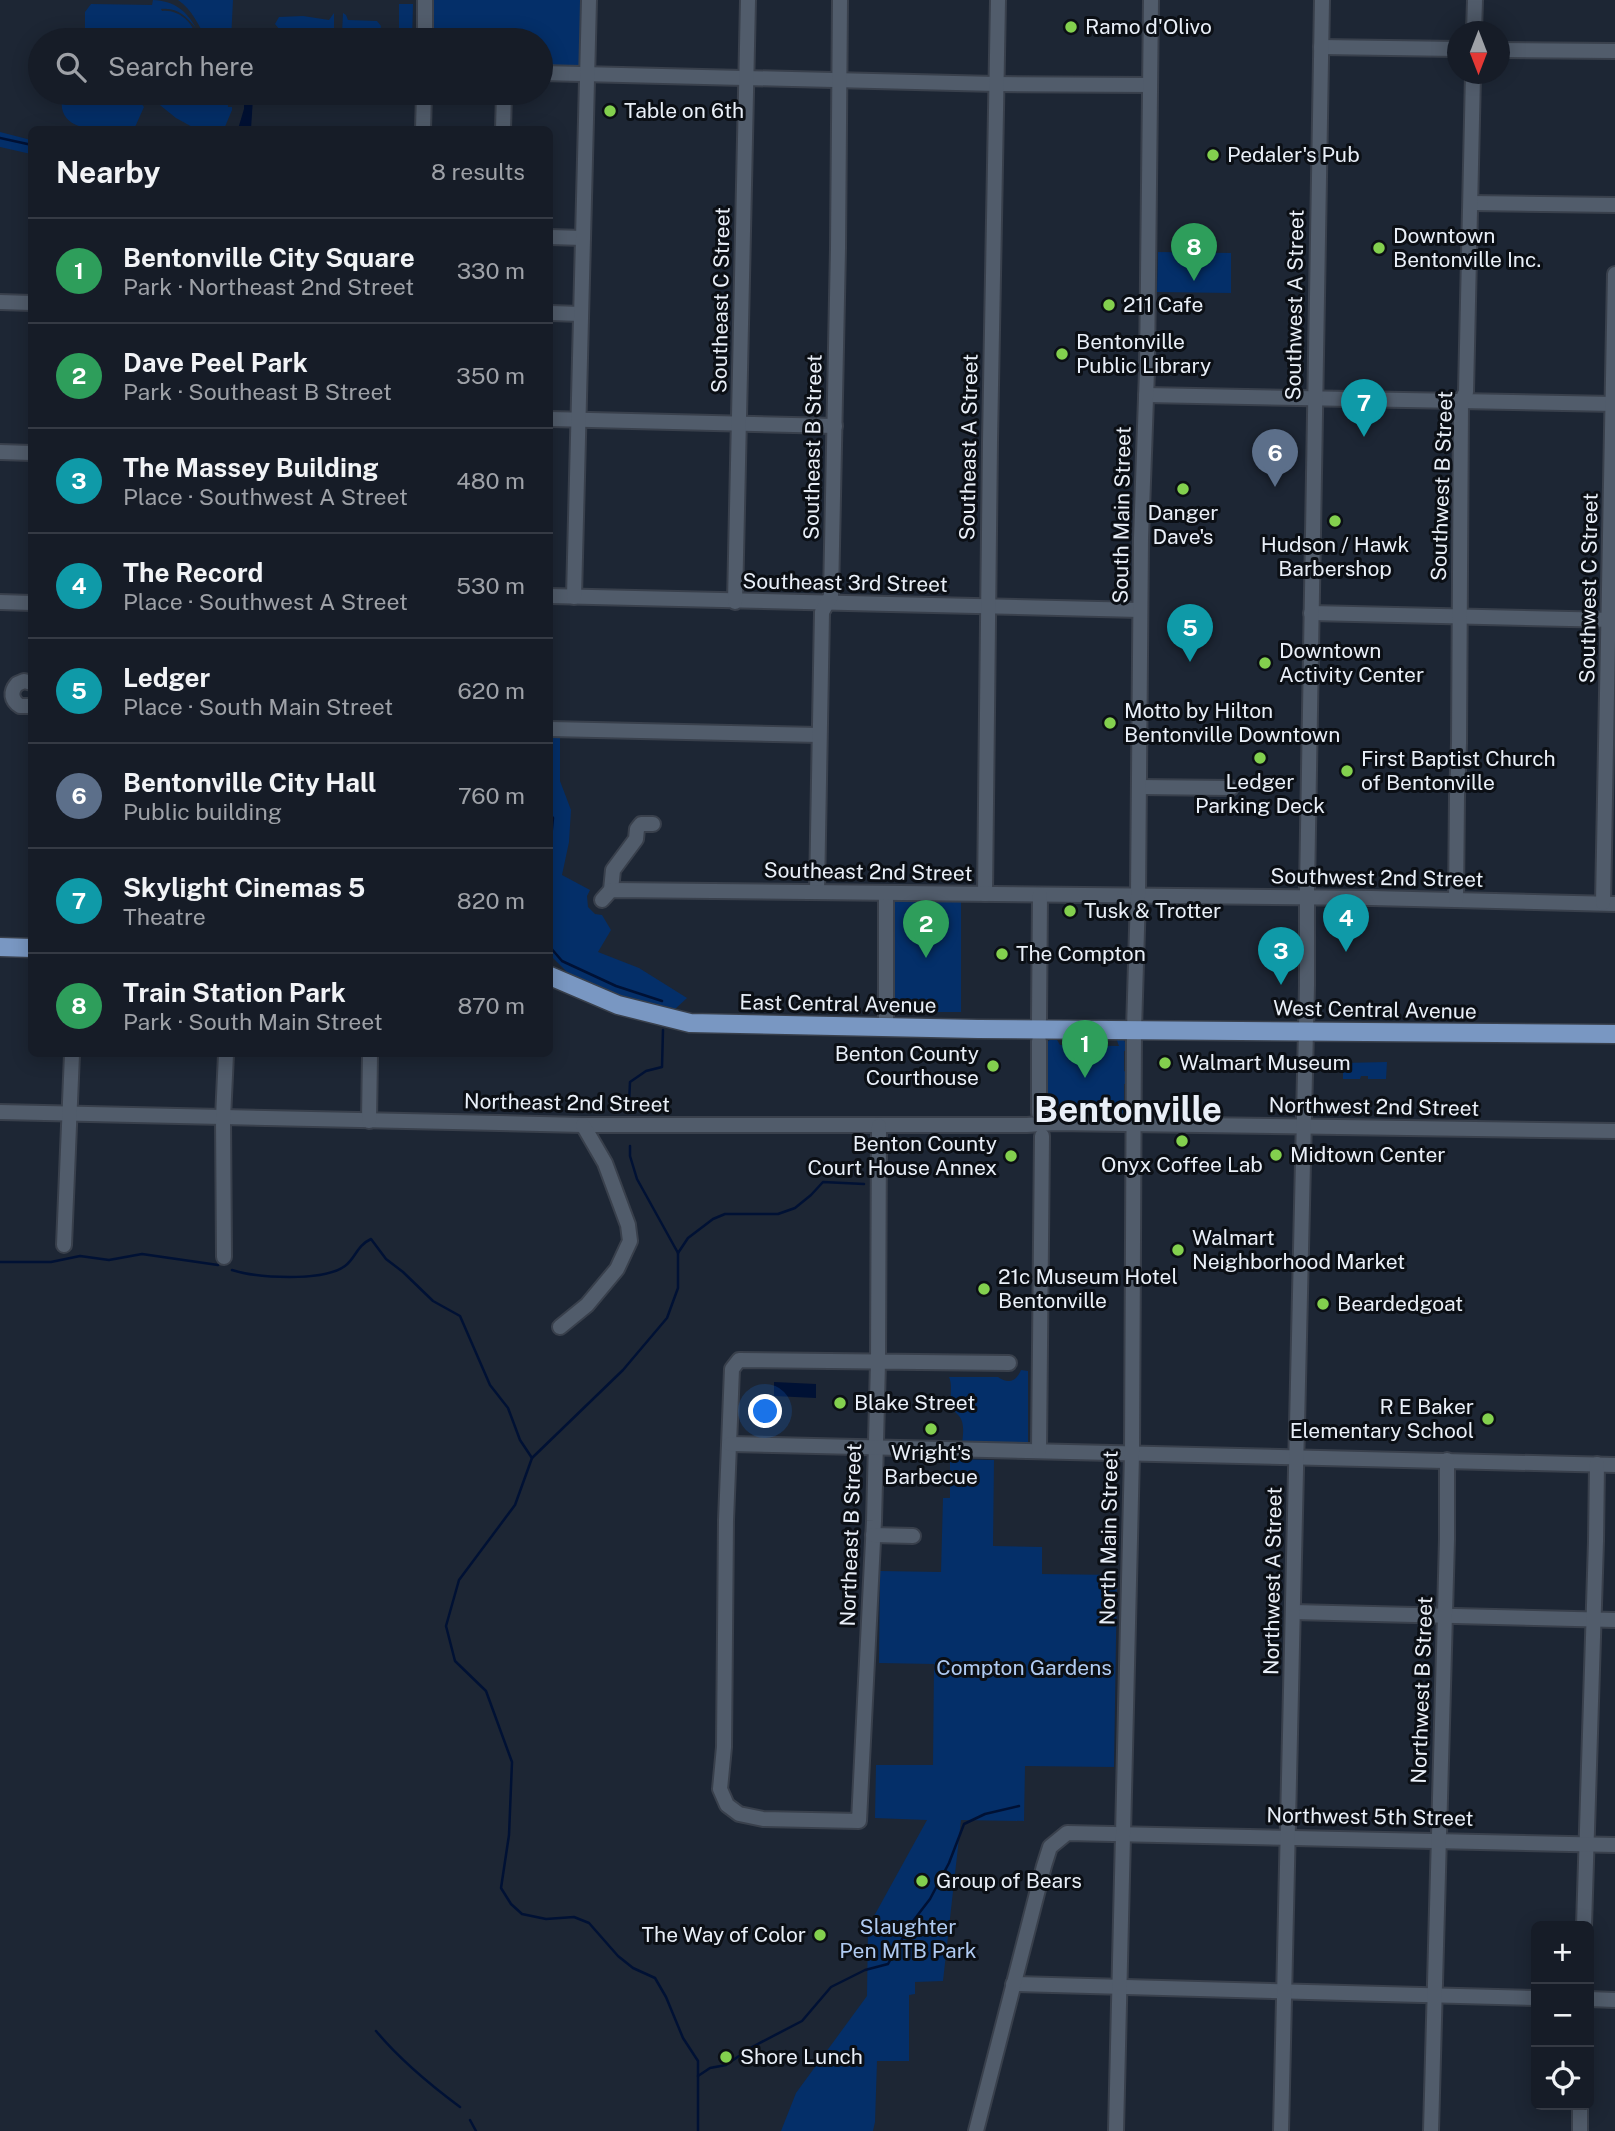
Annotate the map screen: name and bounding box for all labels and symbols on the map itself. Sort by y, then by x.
place label: Ramo d'Olivo [1085,14,1212,39]
marker: Ramo d'Olivo [1063,19,1079,35]
north arrow [1447,21,1510,84]
place label: Table on 6th [624,98,744,123]
marker: Table on 6th [602,103,618,119]
place label: Pedaler's Pub [1227,142,1360,167]
marker: Pedaler's Pub [1205,147,1221,163]
street label: Southeast C Street [706,207,735,393]
street label: Southwest A Street [1280,209,1309,401]
pin: 8 [1171,223,1217,281]
place label: Downtown Bentonville Inc. [1393,223,1541,272]
marker: Downtown Bentonville Inc. [1371,240,1387,256]
place label: 211 Cafe [1123,292,1203,317]
marker: 211 Cafe [1101,297,1117,313]
place label: Bentonville Public Library [1076,329,1211,378]
marker: Bentonville Public Library [1054,346,1070,362]
street label: Southeast A Street [954,353,983,541]
street label: Southeast B Street [798,354,827,540]
pin: 7 [1341,379,1387,437]
street label: Southwest B Street [1426,391,1457,581]
street label: South Main Street [1107,426,1136,604]
pin: 6 [1252,429,1298,487]
marker: Danger Dave's [1175,481,1191,497]
street label: Southwest C Street [1574,492,1603,683]
place label: Danger Dave's [1147,500,1219,549]
marker: Hudson / Hawk Barbershop [1327,513,1343,529]
place label: Hudson / Hawk Barbershop [1261,532,1409,581]
street label: Southeast 3rd Street [742,568,948,597]
pin: 5 [1167,604,1213,662]
place label: Downtown Activity Center [1279,638,1424,687]
marker: Downtown Activity Center [1257,655,1273,671]
place label: Motto by Hilton Bentonville Downtown [1124,698,1340,747]
marker: Motto by Hilton Bentonville Downtown [1102,715,1118,731]
place label: First Baptist Church of Bentonville [1361,746,1556,795]
marker: Ledger Parking Deck [1252,750,1268,766]
marker: First Baptist Church of Bentonville [1339,763,1355,779]
place label: Ledger Parking Deck [1195,769,1325,818]
street label: Southeast 2nd Street [763,857,973,886]
street label: Southwest 2nd Street [1270,863,1484,892]
pin: 4 [1323,894,1369,952]
place label: Tusk & Trotter [1084,898,1221,923]
pin: 2 [903,900,949,958]
marker: Tusk & Trotter [1062,903,1078,919]
pin: 3 [1258,927,1304,985]
place label: The Compton [1016,941,1146,966]
marker: The Compton [994,946,1010,962]
street label: East Central Avenue [739,989,937,1018]
street label: West Central Avenue [1273,995,1477,1024]
pin: 1 [1062,1020,1108,1078]
place label: Benton County Courthouse [835,1041,979,1090]
place label: Walmart Museum [1179,1050,1351,1075]
marker: Walmart Museum [1157,1055,1173,1071]
marker: Benton County Courthouse [985,1058,1001,1074]
street label: Northeast 2nd Street [464,1088,670,1117]
district label: Bentonville [1034,1089,1222,1130]
street label: Northwest 2nd Street [1268,1092,1480,1121]
place label: Benton County Court House Annex [808,1131,997,1180]
marker: Onyx Coffee Lab [1174,1133,1190,1149]
place label: Midtown Center [1290,1142,1446,1167]
marker: Midtown Center [1268,1147,1284,1163]
marker: Benton County Court House Annex [1003,1148,1019,1164]
place label: Onyx Coffee Lab [1101,1152,1263,1177]
place label: Walmart Neighborhood Market [1192,1225,1405,1274]
marker: Walmart Neighborhood Market [1170,1242,1186,1258]
place label: 21c Museum Hotel Bentonville [998,1264,1178,1313]
marker: 21c Museum Hotel Bentonville [976,1281,992,1297]
place label: Beardedgoat [1337,1291,1463,1316]
marker: Beardedgoat [1315,1296,1331,1312]
place label: Blake Street [854,1390,975,1415]
your location [748,1394,782,1428]
place label: R E Baker Elementary School [1290,1394,1474,1443]
marker: Blake Street [832,1395,848,1411]
marker: R E Baker Elementary School [1480,1411,1496,1427]
marker: Wright's Barbecue [923,1421,939,1437]
place label: Wright's Barbecue [884,1440,978,1489]
street label: Northeast B Street [835,1443,866,1627]
street label: North Main Street [1094,1450,1123,1626]
street label: Northwest A Street [1258,1487,1287,1675]
street label: Northwest B Street [1406,1596,1437,1784]
park label: Compton Gardens [936,1655,1112,1680]
street label: Northwest 5th Street [1266,1802,1474,1831]
place label: Group of Bears [936,1868,1082,1893]
marker: Group of Bears [914,1873,930,1889]
park label: Slaughter Pen MTB Park [839,1914,977,1963]
place label: The Way of Color [642,1922,806,1947]
marker: The Way of Color [812,1927,828,1943]
place label: Shore Lunch [740,2044,863,2069]
marker: Shore Lunch [718,2049,734,2065]

